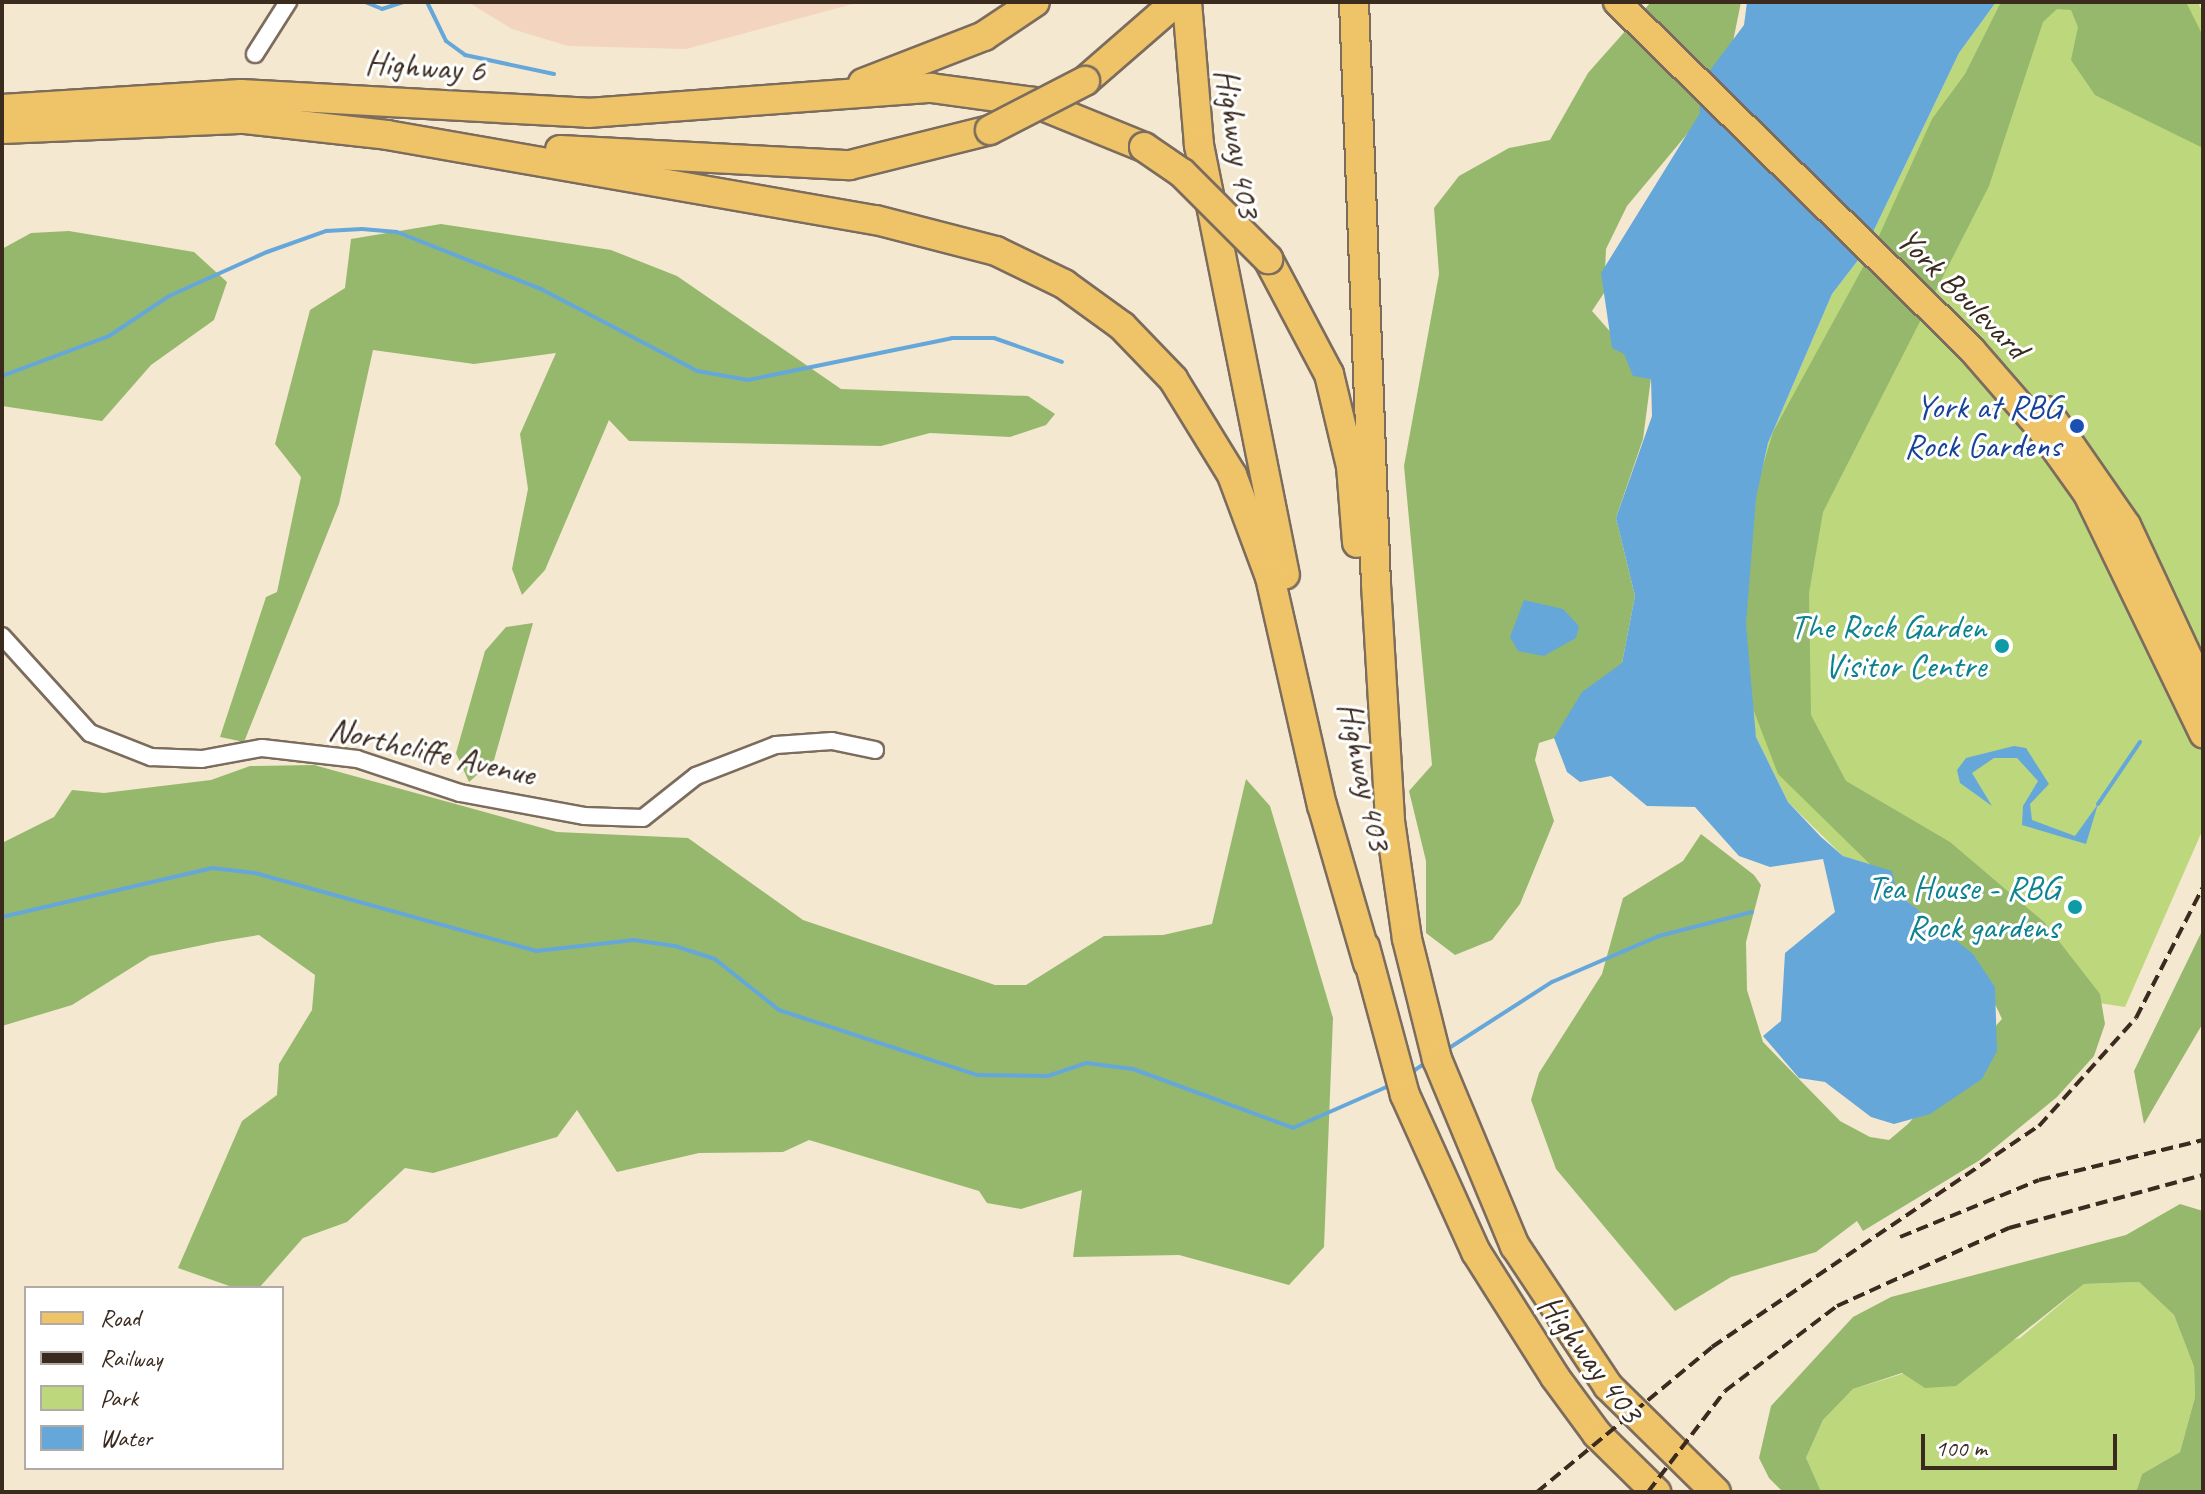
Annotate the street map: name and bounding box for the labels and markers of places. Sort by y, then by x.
place label: York at RBG Rock Gardens [1903,386,2061,466]
marker: York at RBG Rock Gardens [2068,417,2086,435]
place label: The Rock Garden Visitor Centre [1789,606,1986,686]
marker: The Rock Garden Visitor Centre [1993,637,2011,655]
place label: Tea House - RBG Rock gardens [1867,867,2059,946]
marker: Tea House - RBG Rock gardens [2066,898,2084,916]

